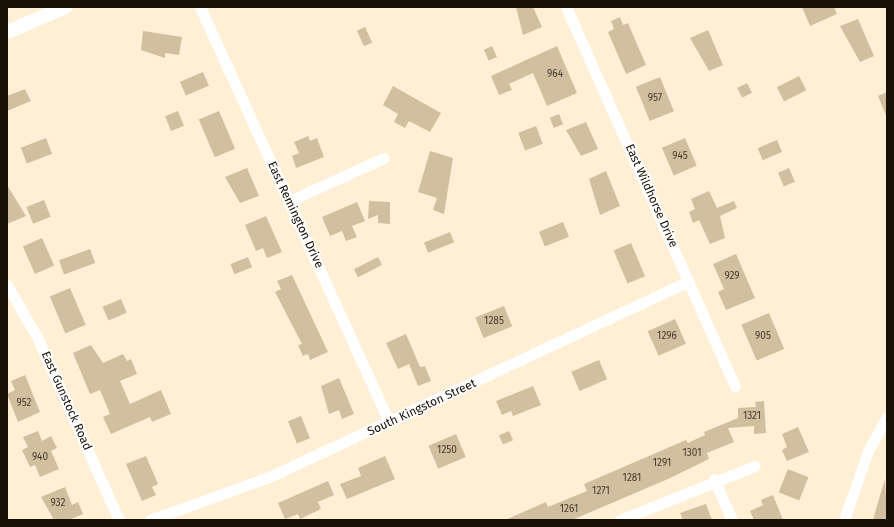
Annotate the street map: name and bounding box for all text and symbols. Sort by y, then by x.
house number: 964 [547,69,563,81]
house number: 957 [648,93,662,105]
street label: East Wildhorse Drive [622,142,680,250]
house number: 945 [672,151,688,163]
street label: East Remington Drive [264,159,326,271]
house number: 929 [724,271,740,283]
house number: 1285 [484,316,504,328]
house number: 1296 [657,331,677,343]
house number: 905 [755,331,771,343]
street label: East Gunstock Road [38,349,94,453]
street label: South Kingston Street [365,376,479,440]
house number: 952 [16,398,32,410]
house number: 1321 [743,411,761,423]
house number: 1250 [437,445,457,457]
house number: 1301 [683,448,701,460]
house number: 940 [32,452,48,464]
house number: 1291 [653,458,671,470]
house number: 1281 [623,473,641,485]
house number: 1271 [592,486,610,498]
house number: 932 [51,498,65,510]
house number: 1261 [560,504,578,516]

